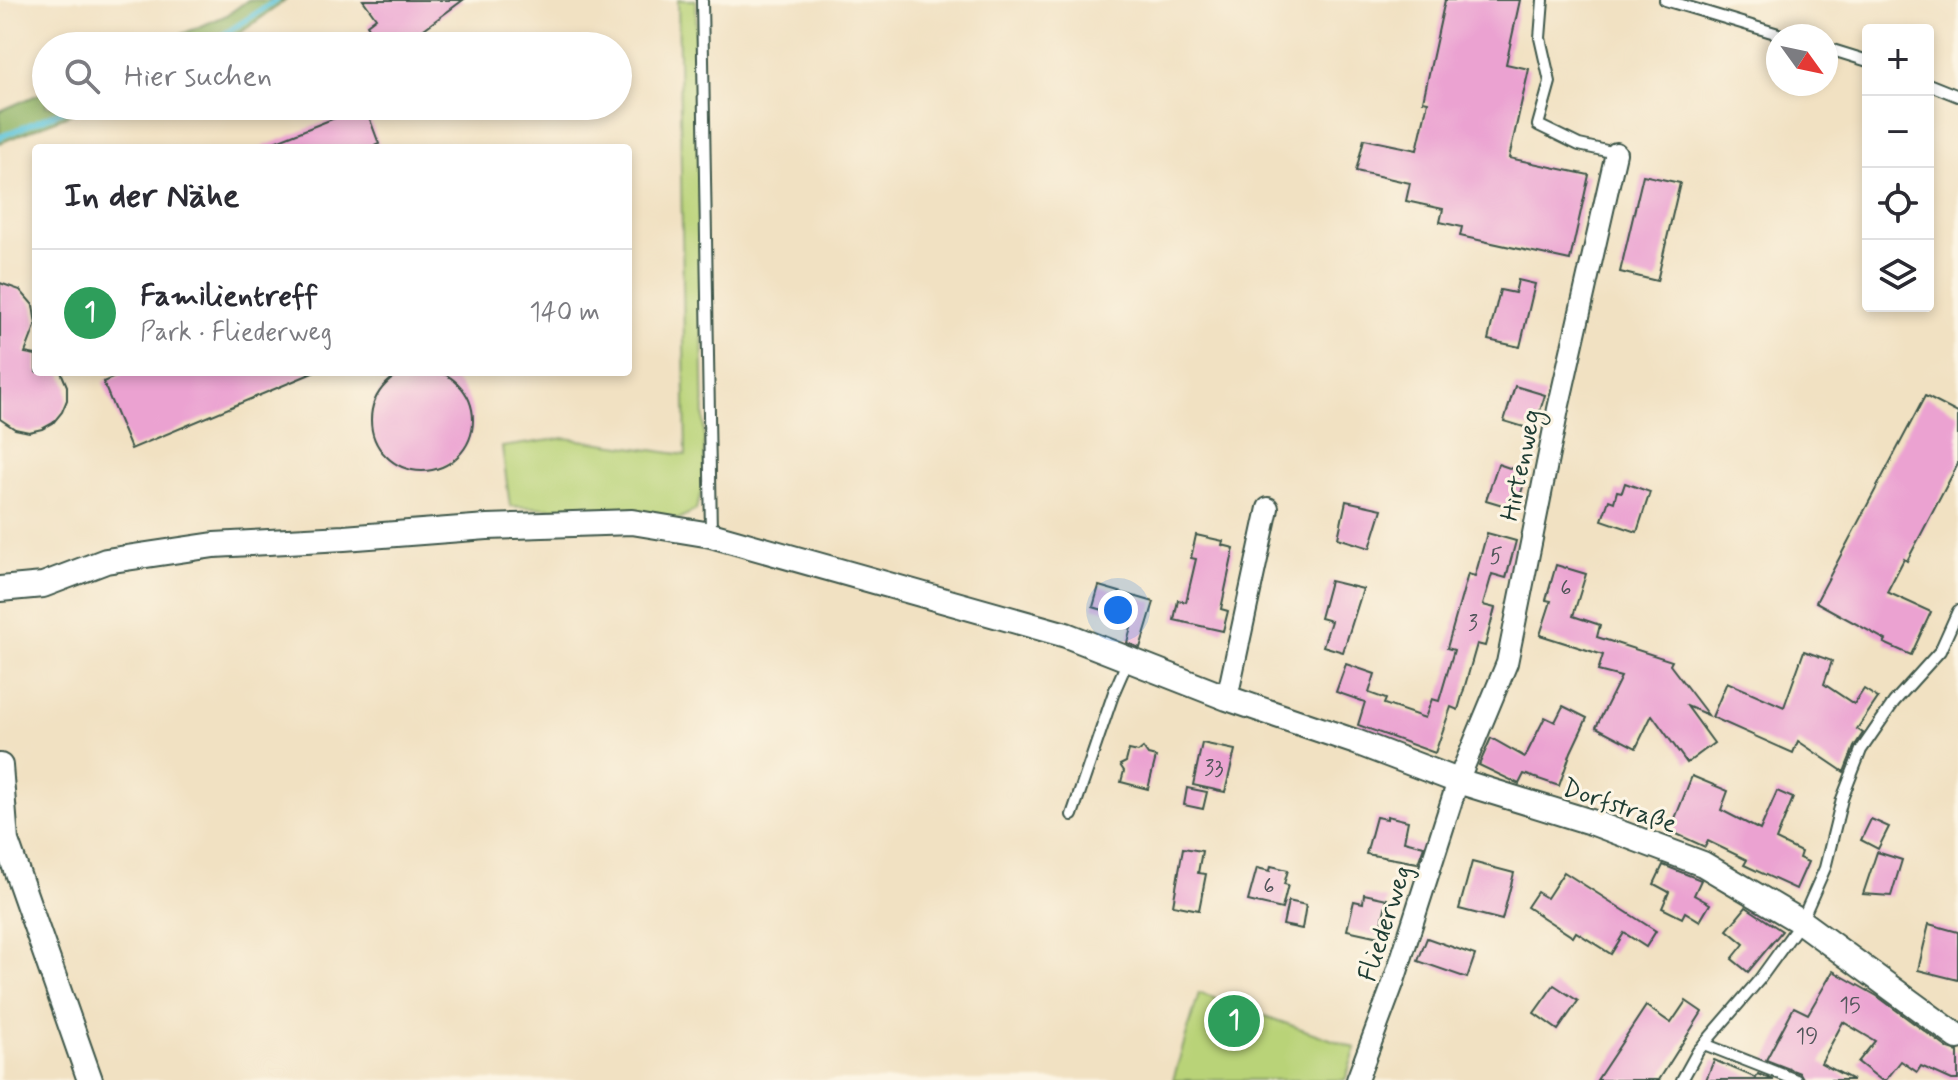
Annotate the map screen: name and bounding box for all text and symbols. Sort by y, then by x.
north arrow [1766,24,1838,96]
map controls [1862,24,1934,312]
button: + [1862,24,1934,96]
search box [32,32,632,120]
icon: search [60,54,104,98]
text: Hier suchen [124,57,272,96]
button: − [1862,96,1934,168]
button: locate [1862,168,1934,240]
text: In der Nähe [64,174,239,219]
button: layers [1862,240,1934,312]
text: Familientreff [140,277,318,316]
text: 1 [84,296,96,330]
text: 140 m [529,296,600,330]
text: Park · Fliederweg [140,316,332,350]
street label: Hirtenweg [1494,406,1552,525]
house number: 5 [1489,543,1503,571]
house number: 6 [1560,575,1572,603]
your location [1098,590,1138,630]
house number: 3 [1468,610,1478,638]
house number: 33 [1204,755,1224,783]
street label: Dorfstraße [1557,771,1681,842]
street label: Fliederweg [1351,861,1421,986]
house number: 6 [1263,873,1275,901]
pin: 1 [1208,991,1260,1051]
house number: 15 [1839,992,1861,1020]
house number: 19 [1796,1023,1818,1051]

